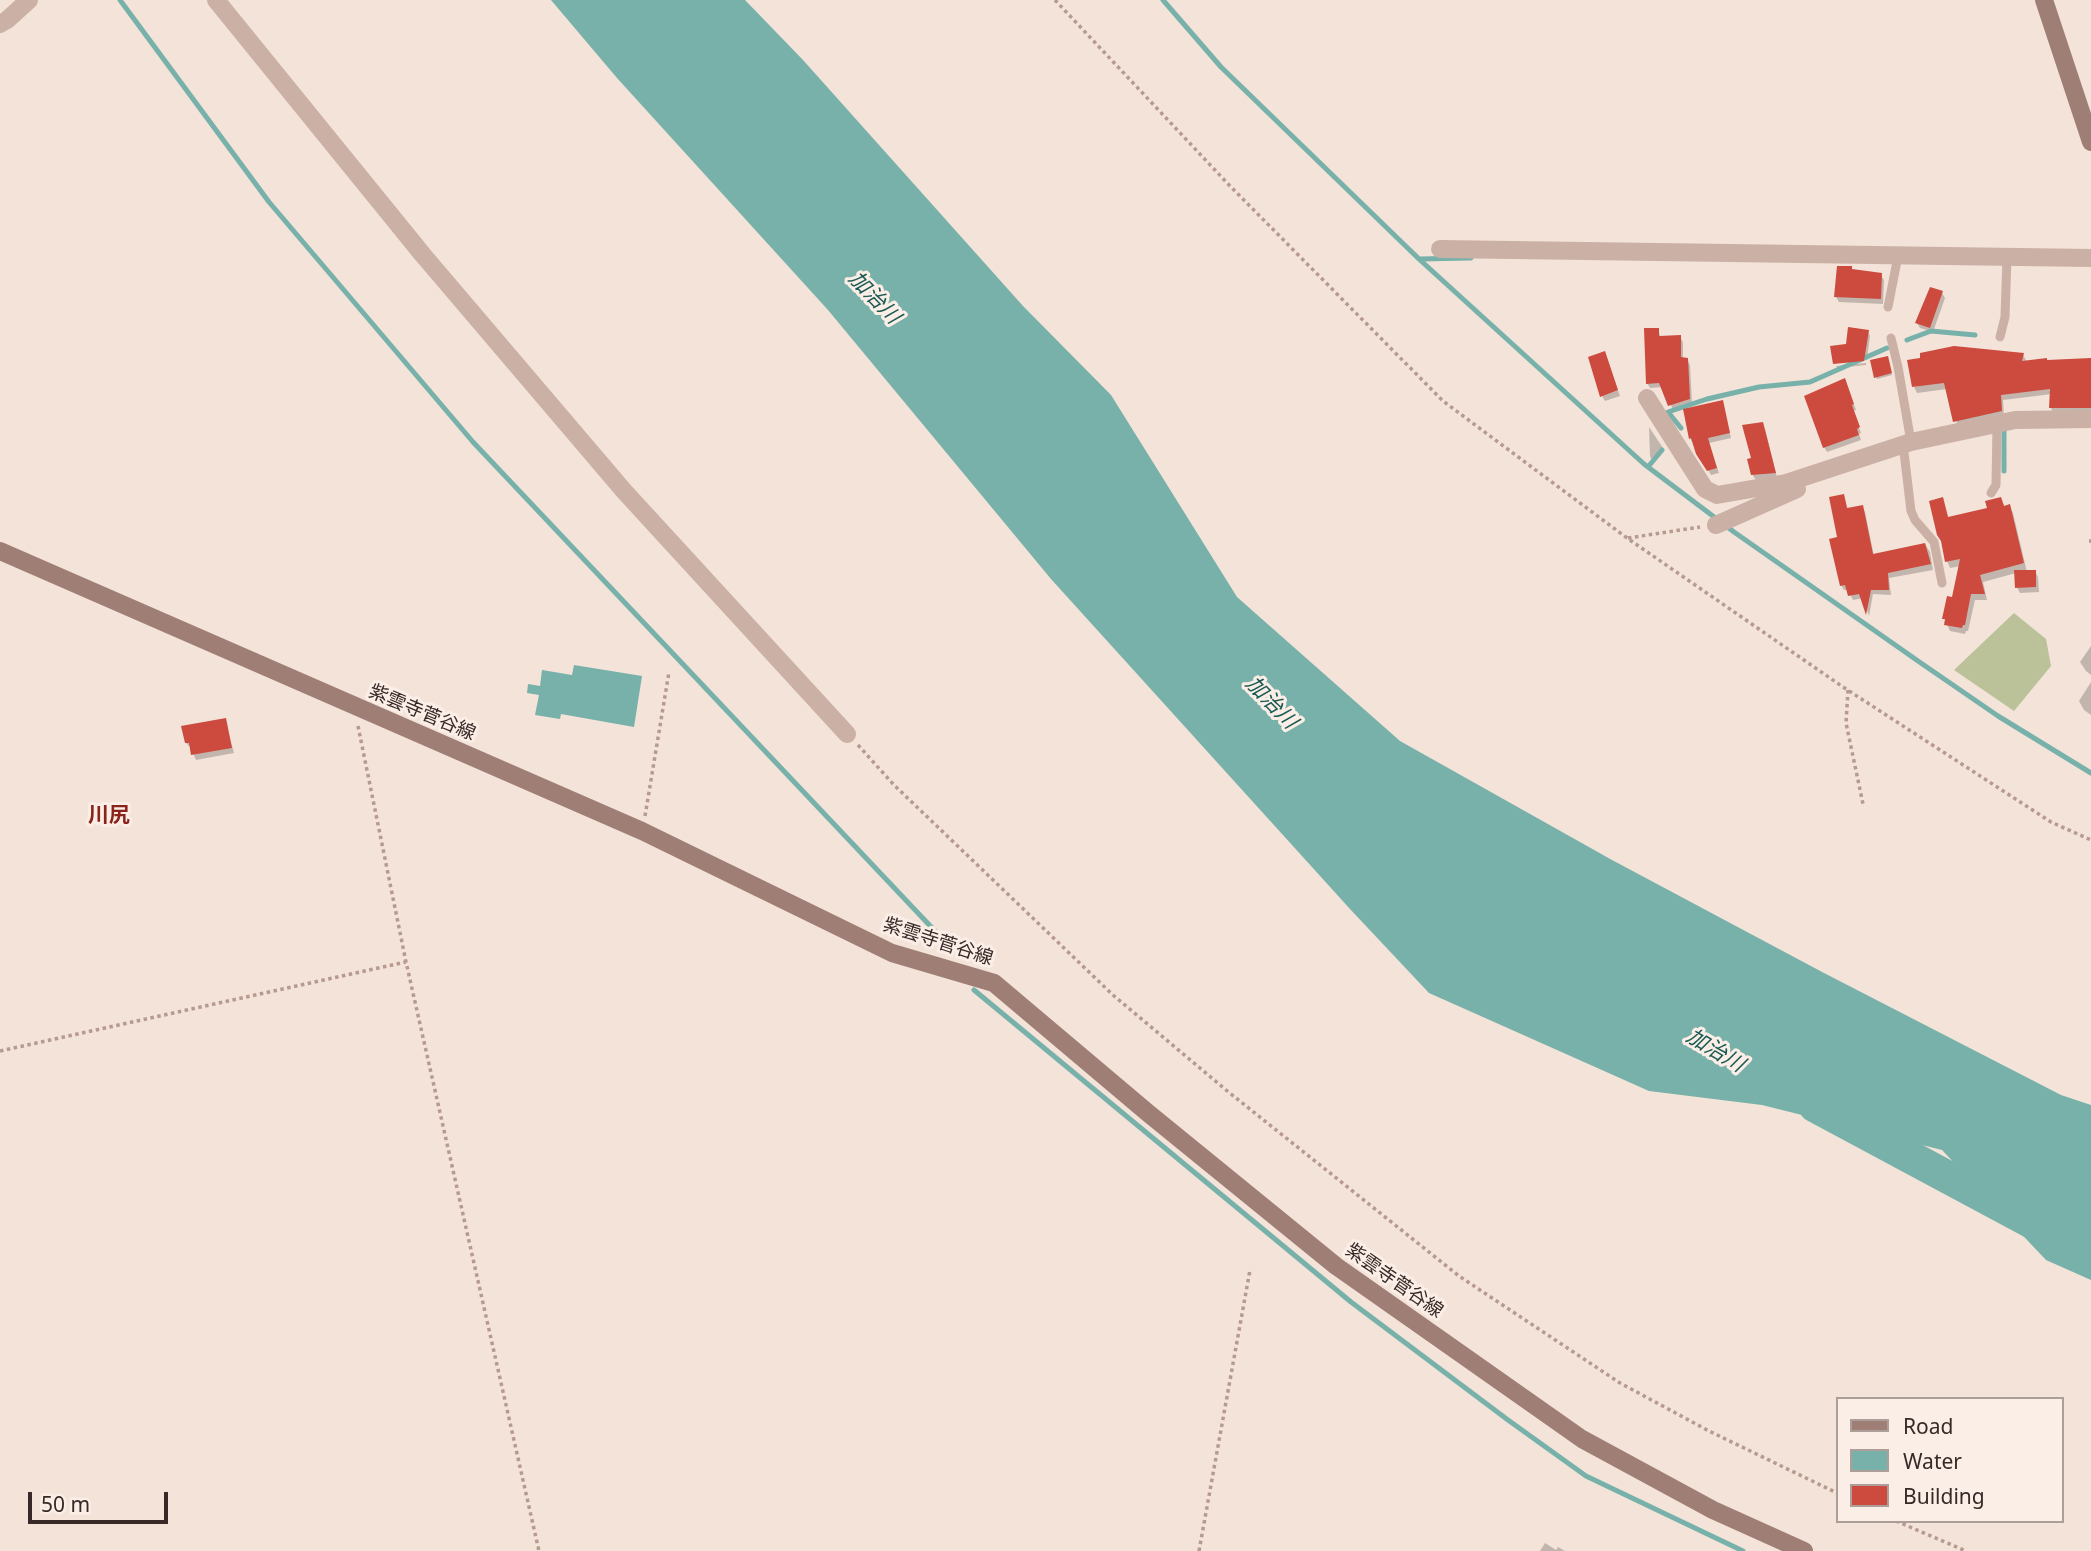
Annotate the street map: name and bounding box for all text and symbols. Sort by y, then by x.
water label: 加治川 [843,267,905,329]
water label: 加治川 [1240,672,1302,734]
street label: 紫雲寺菅谷線 [365,680,479,746]
district label: 川尻 [88,803,130,829]
street label: 紫雲寺菅谷線 [880,914,996,970]
water label: 加治川 [1682,1024,1748,1078]
street label: 紫雲寺菅谷線 [1341,1239,1447,1323]
legend [1836,1397,2063,1523]
text: Road [1903,1412,1953,1440]
text: Water [1903,1447,1962,1475]
scale bar [32,1478,172,1522]
text: Building [1903,1482,1985,1510]
text: 50 m [41,1490,90,1518]

